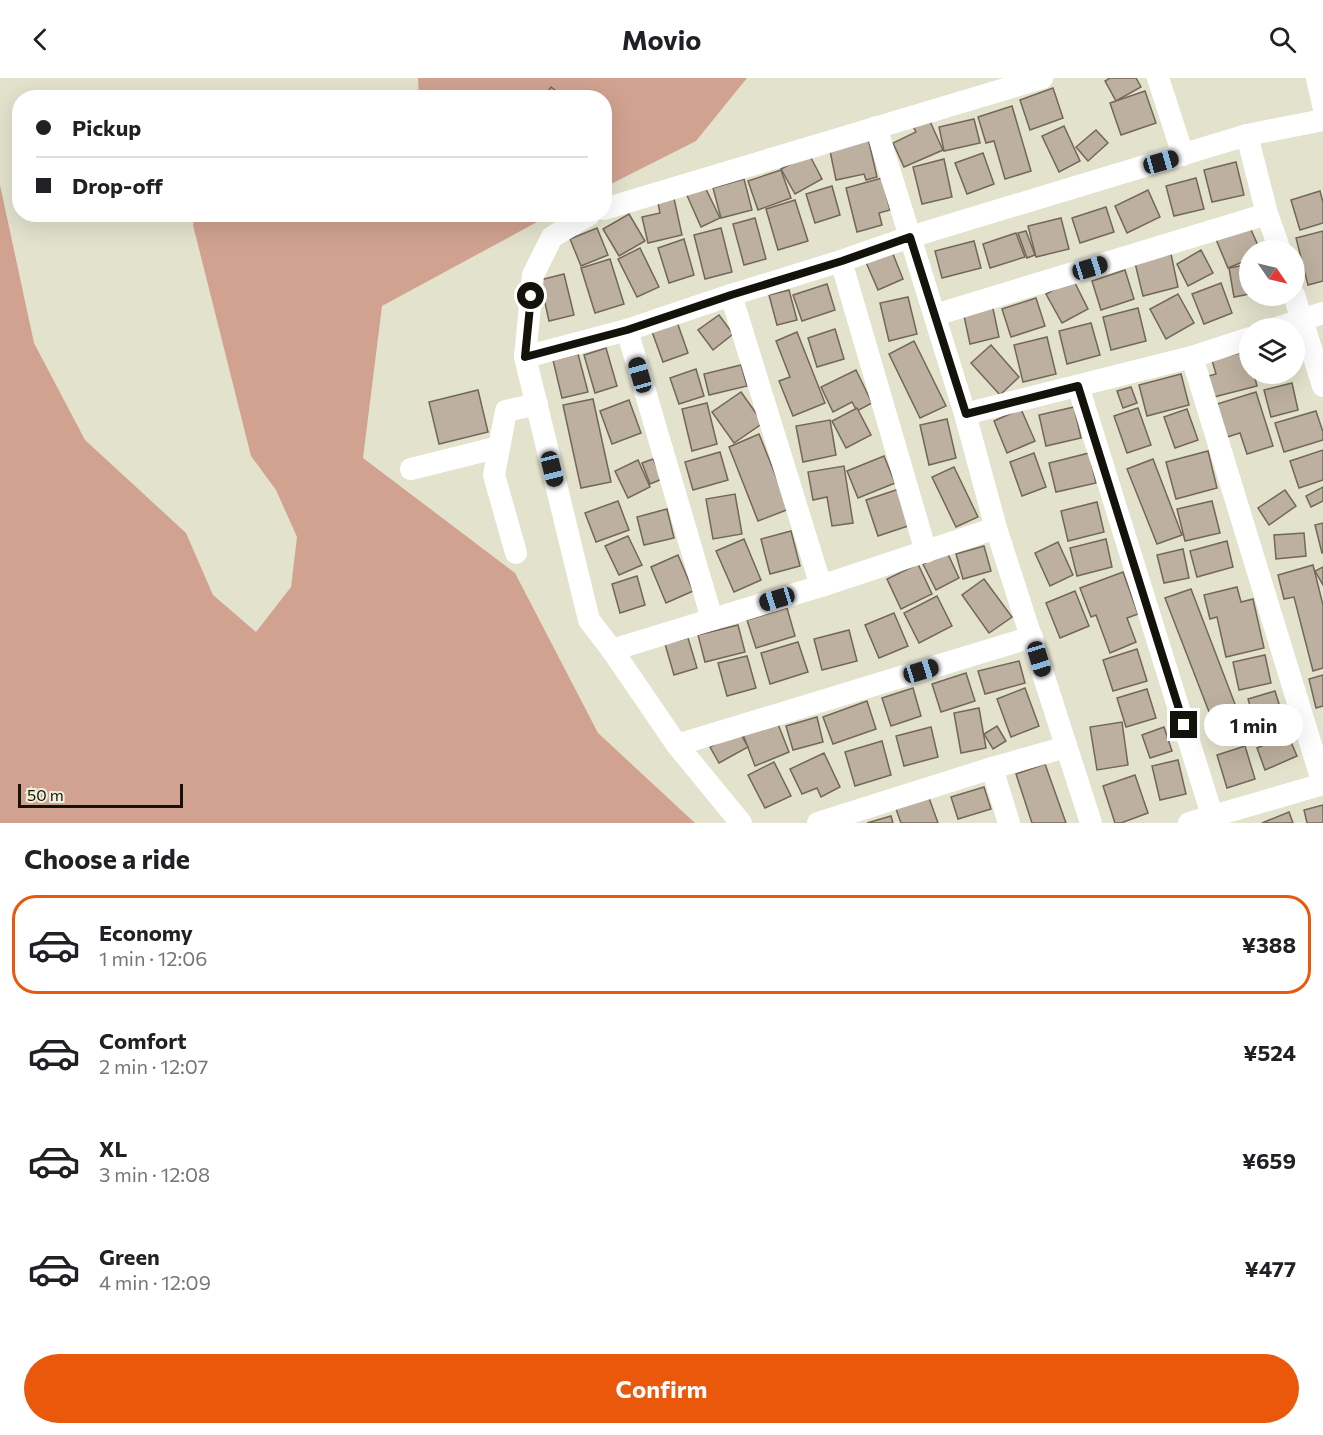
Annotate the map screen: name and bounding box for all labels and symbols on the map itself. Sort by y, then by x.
car [1141,148,1181,176]
north arrow [1239,240,1305,306]
car [1070,254,1110,282]
route start [517,282,544,309]
car [626,355,654,395]
car [539,449,565,489]
car [757,585,797,613]
car [1025,639,1053,679]
car [901,657,941,685]
callout: 1 min [1205,704,1304,746]
route end [1170,711,1197,738]
scale bar [18,781,183,808]

